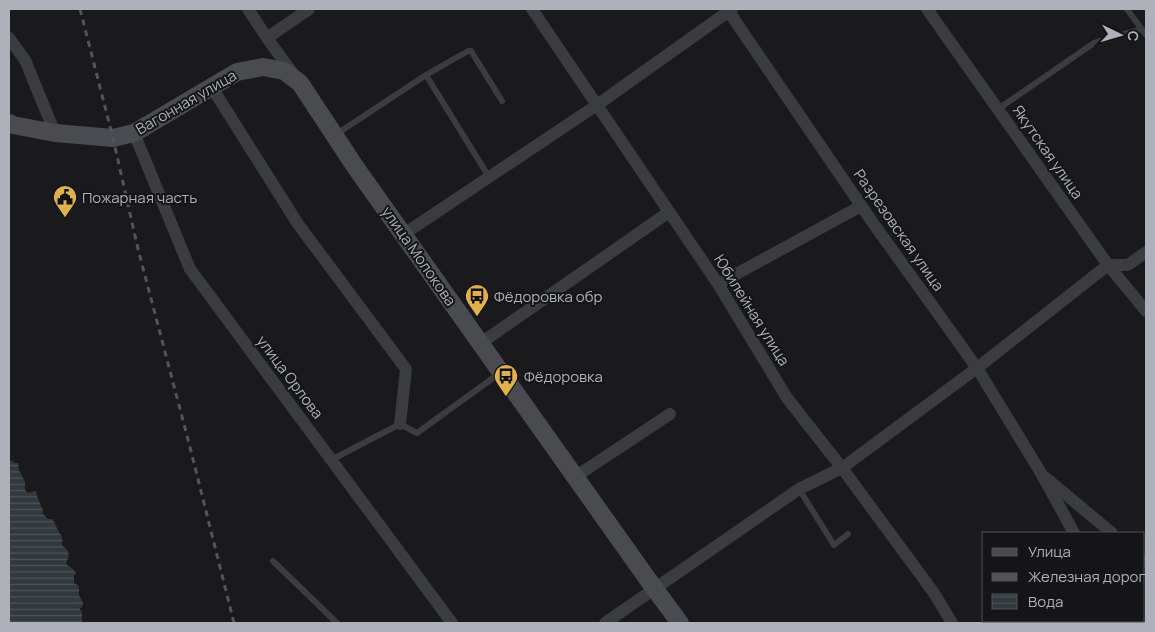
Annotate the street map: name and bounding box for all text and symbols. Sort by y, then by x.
north arrow [1095,10,1145,60]
text: С [1124,30,1143,42]
street label: Вагонная улица [132,65,240,139]
street label: Якутская улица [1008,101,1088,203]
street label: Разрезовская улица [849,165,949,295]
public building icon: Пожарная часть [52,184,78,218]
place label: Пожарная часть [82,187,197,208]
street label: улица Молокова [377,202,461,310]
street label: Юбилейная улица [709,250,795,370]
bus stop icon: Фёдоровка обр [464,283,490,317]
place label: Фёдоровка обр [494,286,602,307]
street label: улица Орлова [252,331,328,423]
bus stop icon: Фёдоровка [493,363,519,397]
place label: Фёдоровка [524,366,603,387]
legend [982,532,1145,622]
text: Улица [1028,541,1071,562]
text: Железная дорога [1028,566,1153,587]
text: Вода [1028,591,1063,612]

